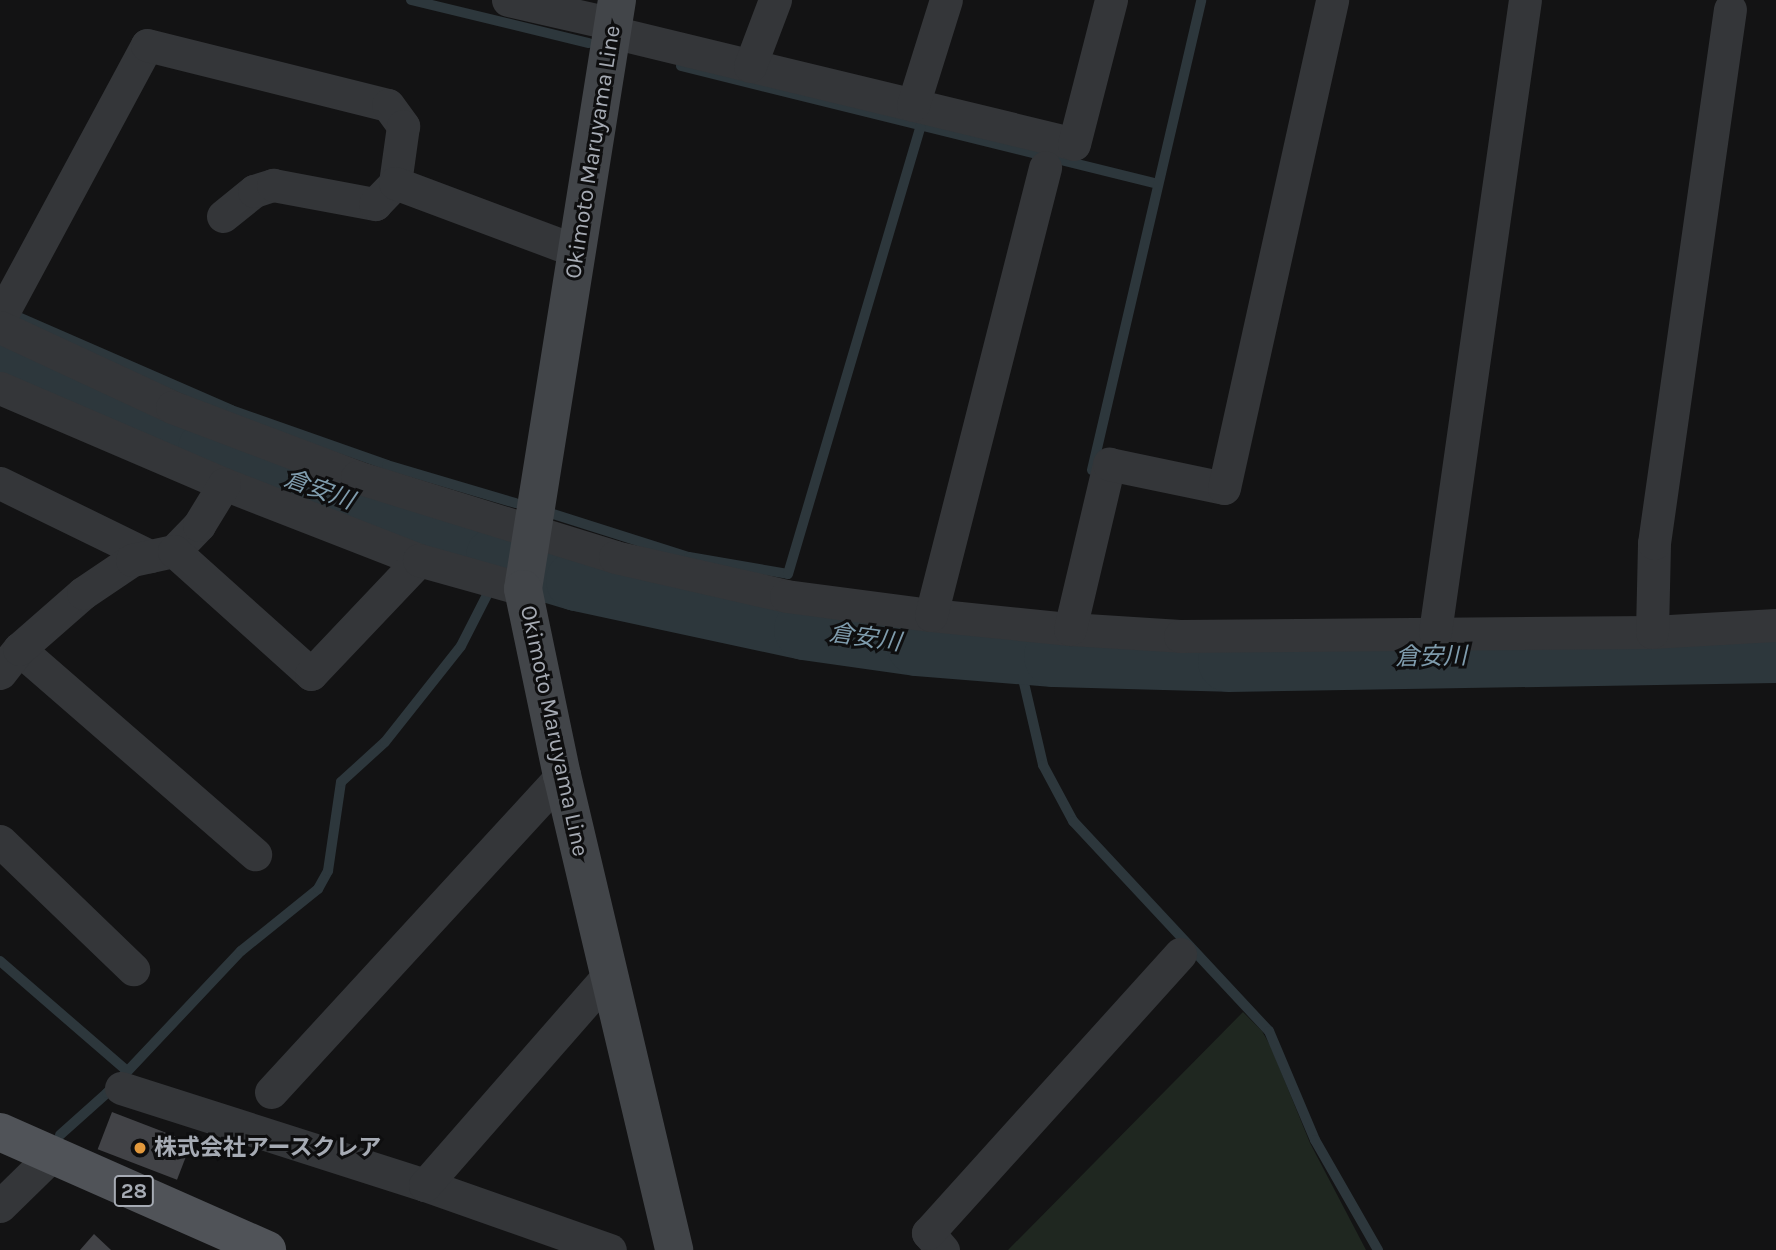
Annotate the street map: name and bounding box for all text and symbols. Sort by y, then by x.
street label: Okimoto Maruyama Line [559,23,627,281]
water label: 倉安川 [280,464,358,516]
street label: Okimoto Maruyama Line [514,603,594,859]
water label: 倉安川 [827,619,903,657]
water label: 倉安川 [1395,642,1467,672]
place label: 株式会社アースクレア [154,1134,383,1162]
marker: 株式会社アースクレア [132,1140,148,1156]
road number: 28 [113,1174,155,1208]

